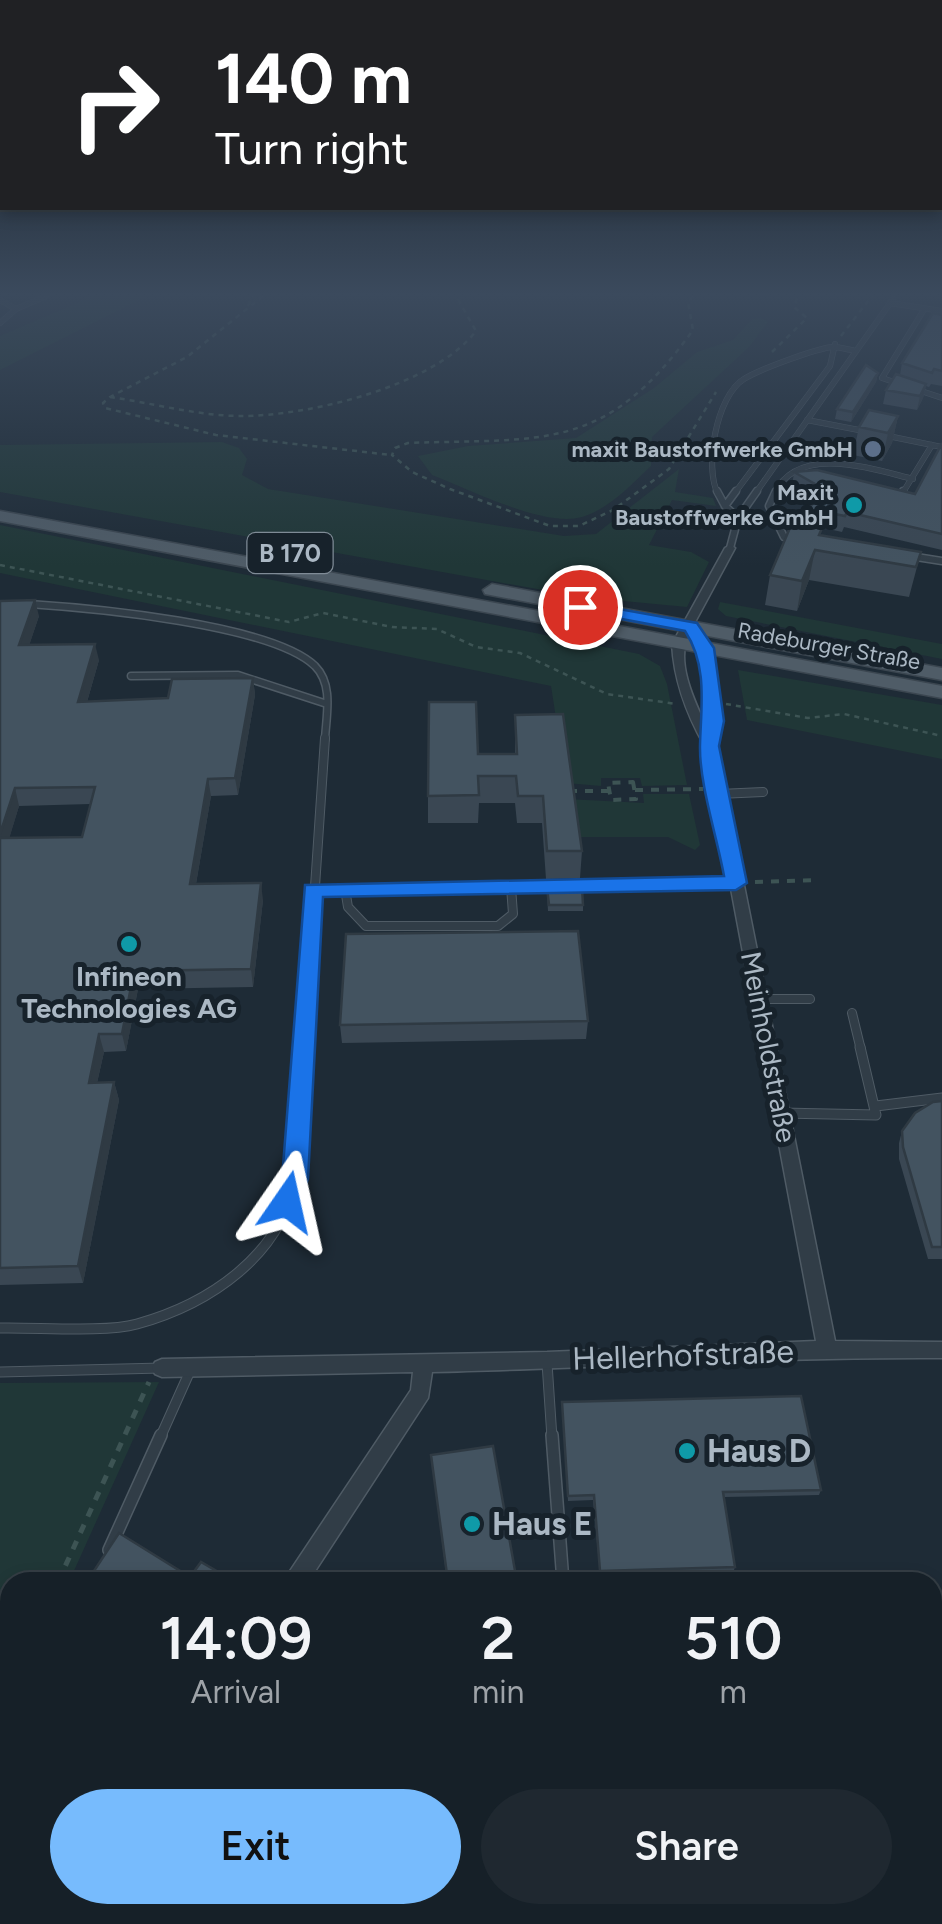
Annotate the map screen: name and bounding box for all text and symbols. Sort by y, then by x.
text: 140 m [215,36,412,121]
icon: right [50,40,180,170]
text: Turn right [215,121,408,175]
place label: maxit Baustoffwerke GmbH [571,436,853,463]
marker: maxit Baustoffwerke GmbH [862,438,884,460]
place label: Maxit Baustoffwerke GmbH [615,479,834,531]
marker: Maxit Baustoffwerke GmbH [843,494,865,516]
road number: B 170 [248,533,332,573]
pin [538,565,623,650]
icon: arrive [553,580,608,635]
street label: Radeburger Straße [735,617,923,675]
marker: Infineon Technologies AG [118,933,140,955]
street label: Meinholdstraße [734,949,804,1145]
place label: Infineon Technologies AG [21,959,237,1025]
position arrow [235,1150,339,1254]
street label: Hellerhofstraße [572,1332,794,1378]
place label: Haus D [707,1432,811,1470]
marker: Haus D [676,1440,698,1462]
place label: Haus E [492,1505,593,1543]
marker: Haus E [461,1513,483,1535]
text: 14:09 [160,1602,312,1674]
text: 2 [481,1602,515,1674]
text: 510 [684,1602,782,1674]
text: Arrival [191,1673,281,1711]
text: min [472,1673,524,1711]
text: m [720,1673,747,1711]
button: Exit [50,1789,461,1904]
button: Share [481,1789,892,1904]

